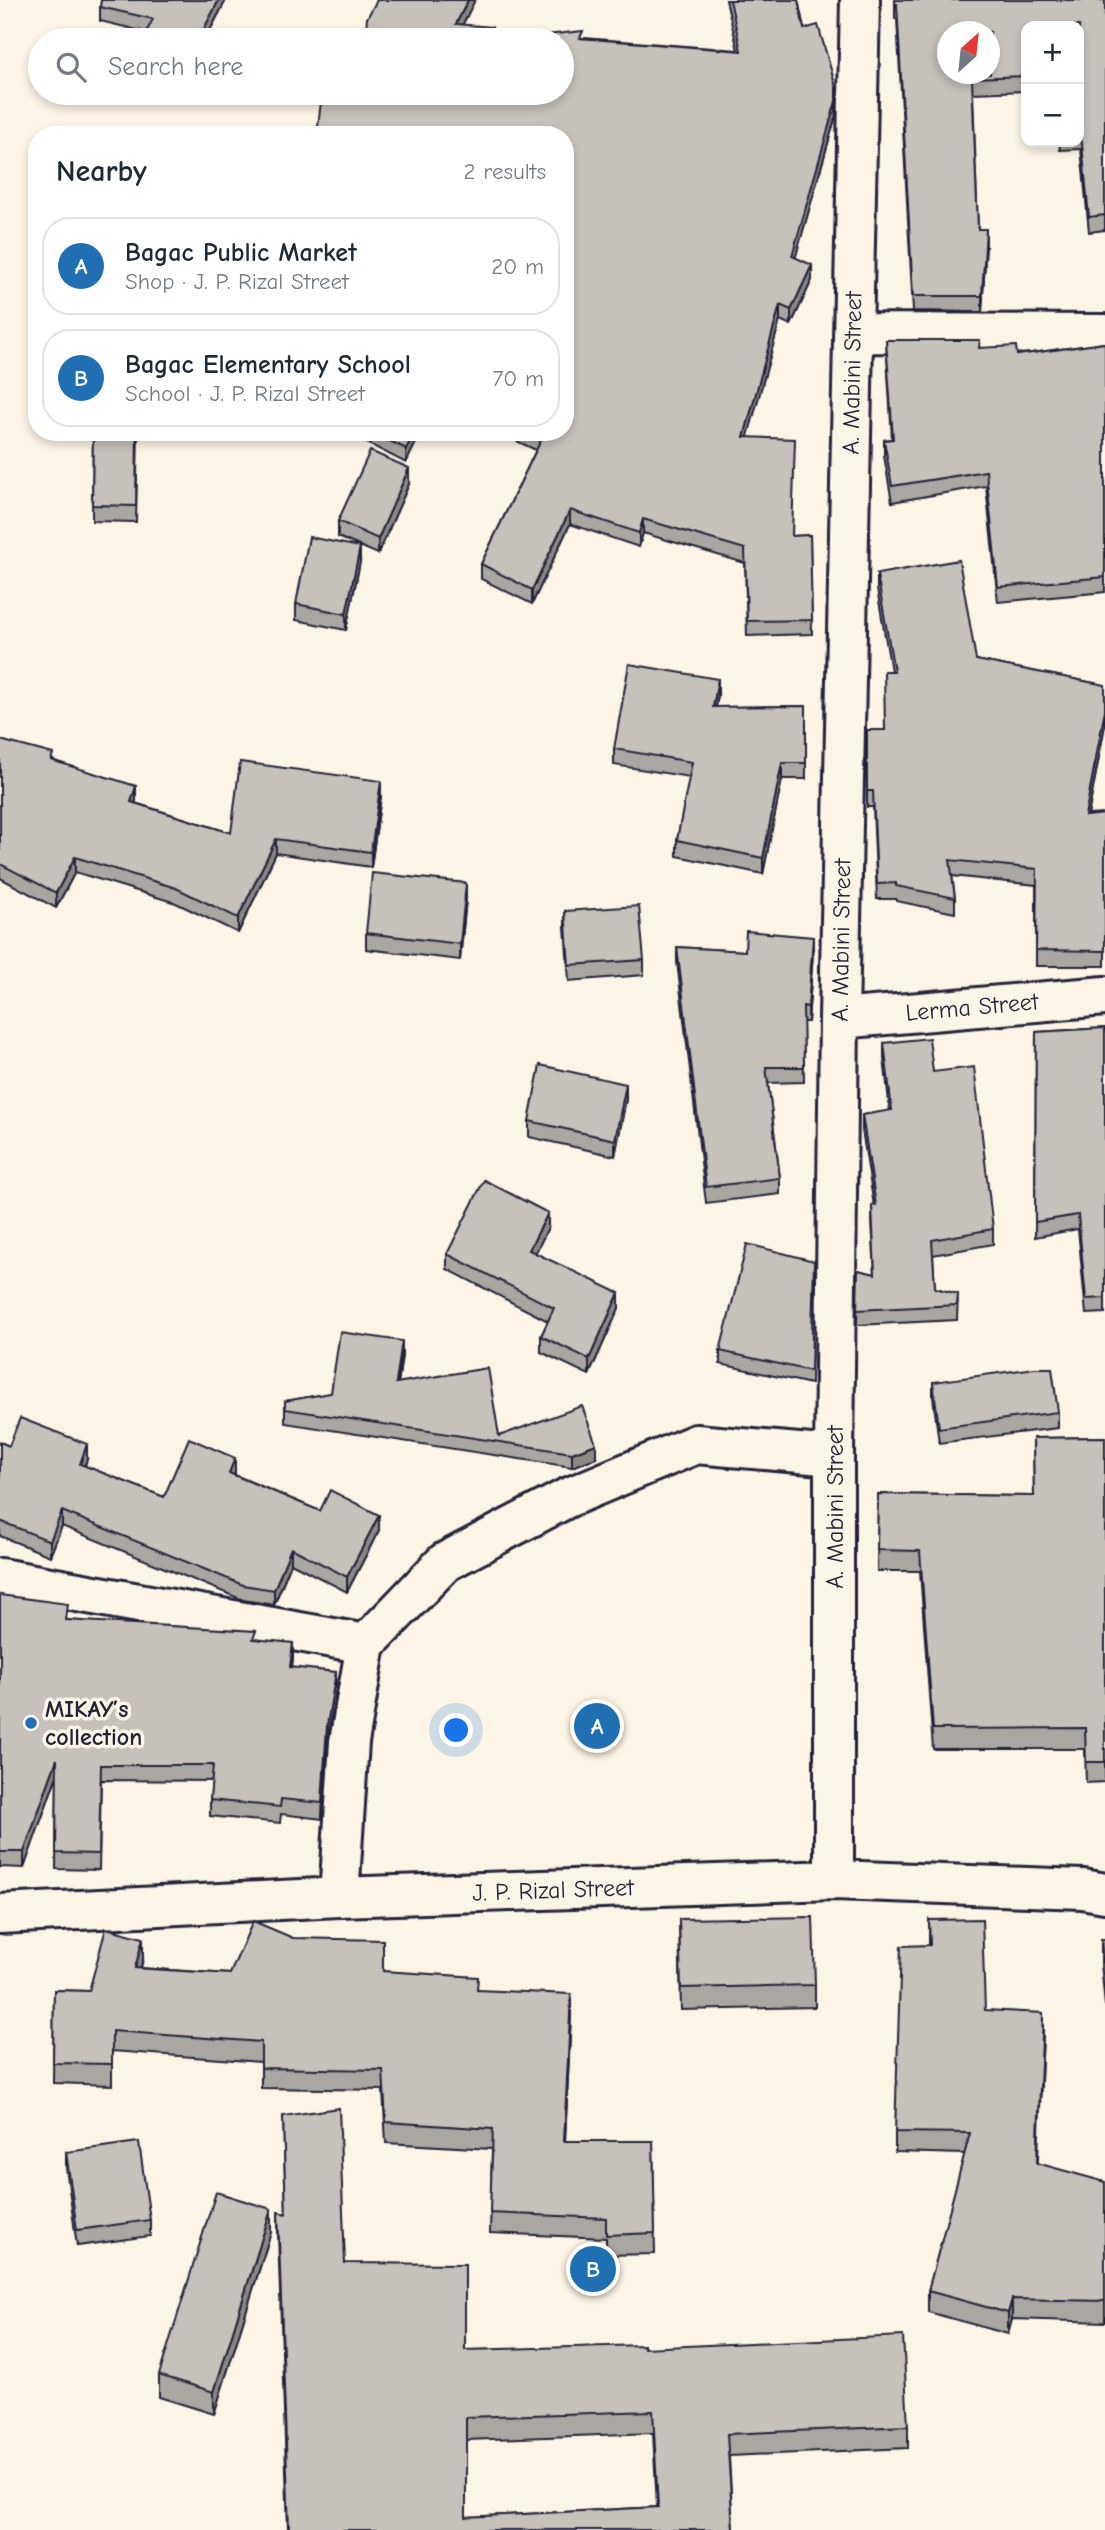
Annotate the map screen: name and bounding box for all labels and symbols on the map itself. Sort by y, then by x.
north arrow [937,21,1000,84]
street label: A. Mabini Street [837,290,867,455]
street label: A. Mabini Street [826,857,856,1022]
street label: Lerma Street [904,987,1041,1027]
street label: A. Mabini Street [821,1424,849,1589]
place label: MIKAY’s collection [45,1695,142,1751]
pin: A [574,1700,620,1752]
your location [439,1713,473,1747]
marker: MIKAY’s collection [23,1715,39,1731]
street label: J. P. Rizal Street [472,1873,635,1907]
pin: B [570,2243,616,2295]

